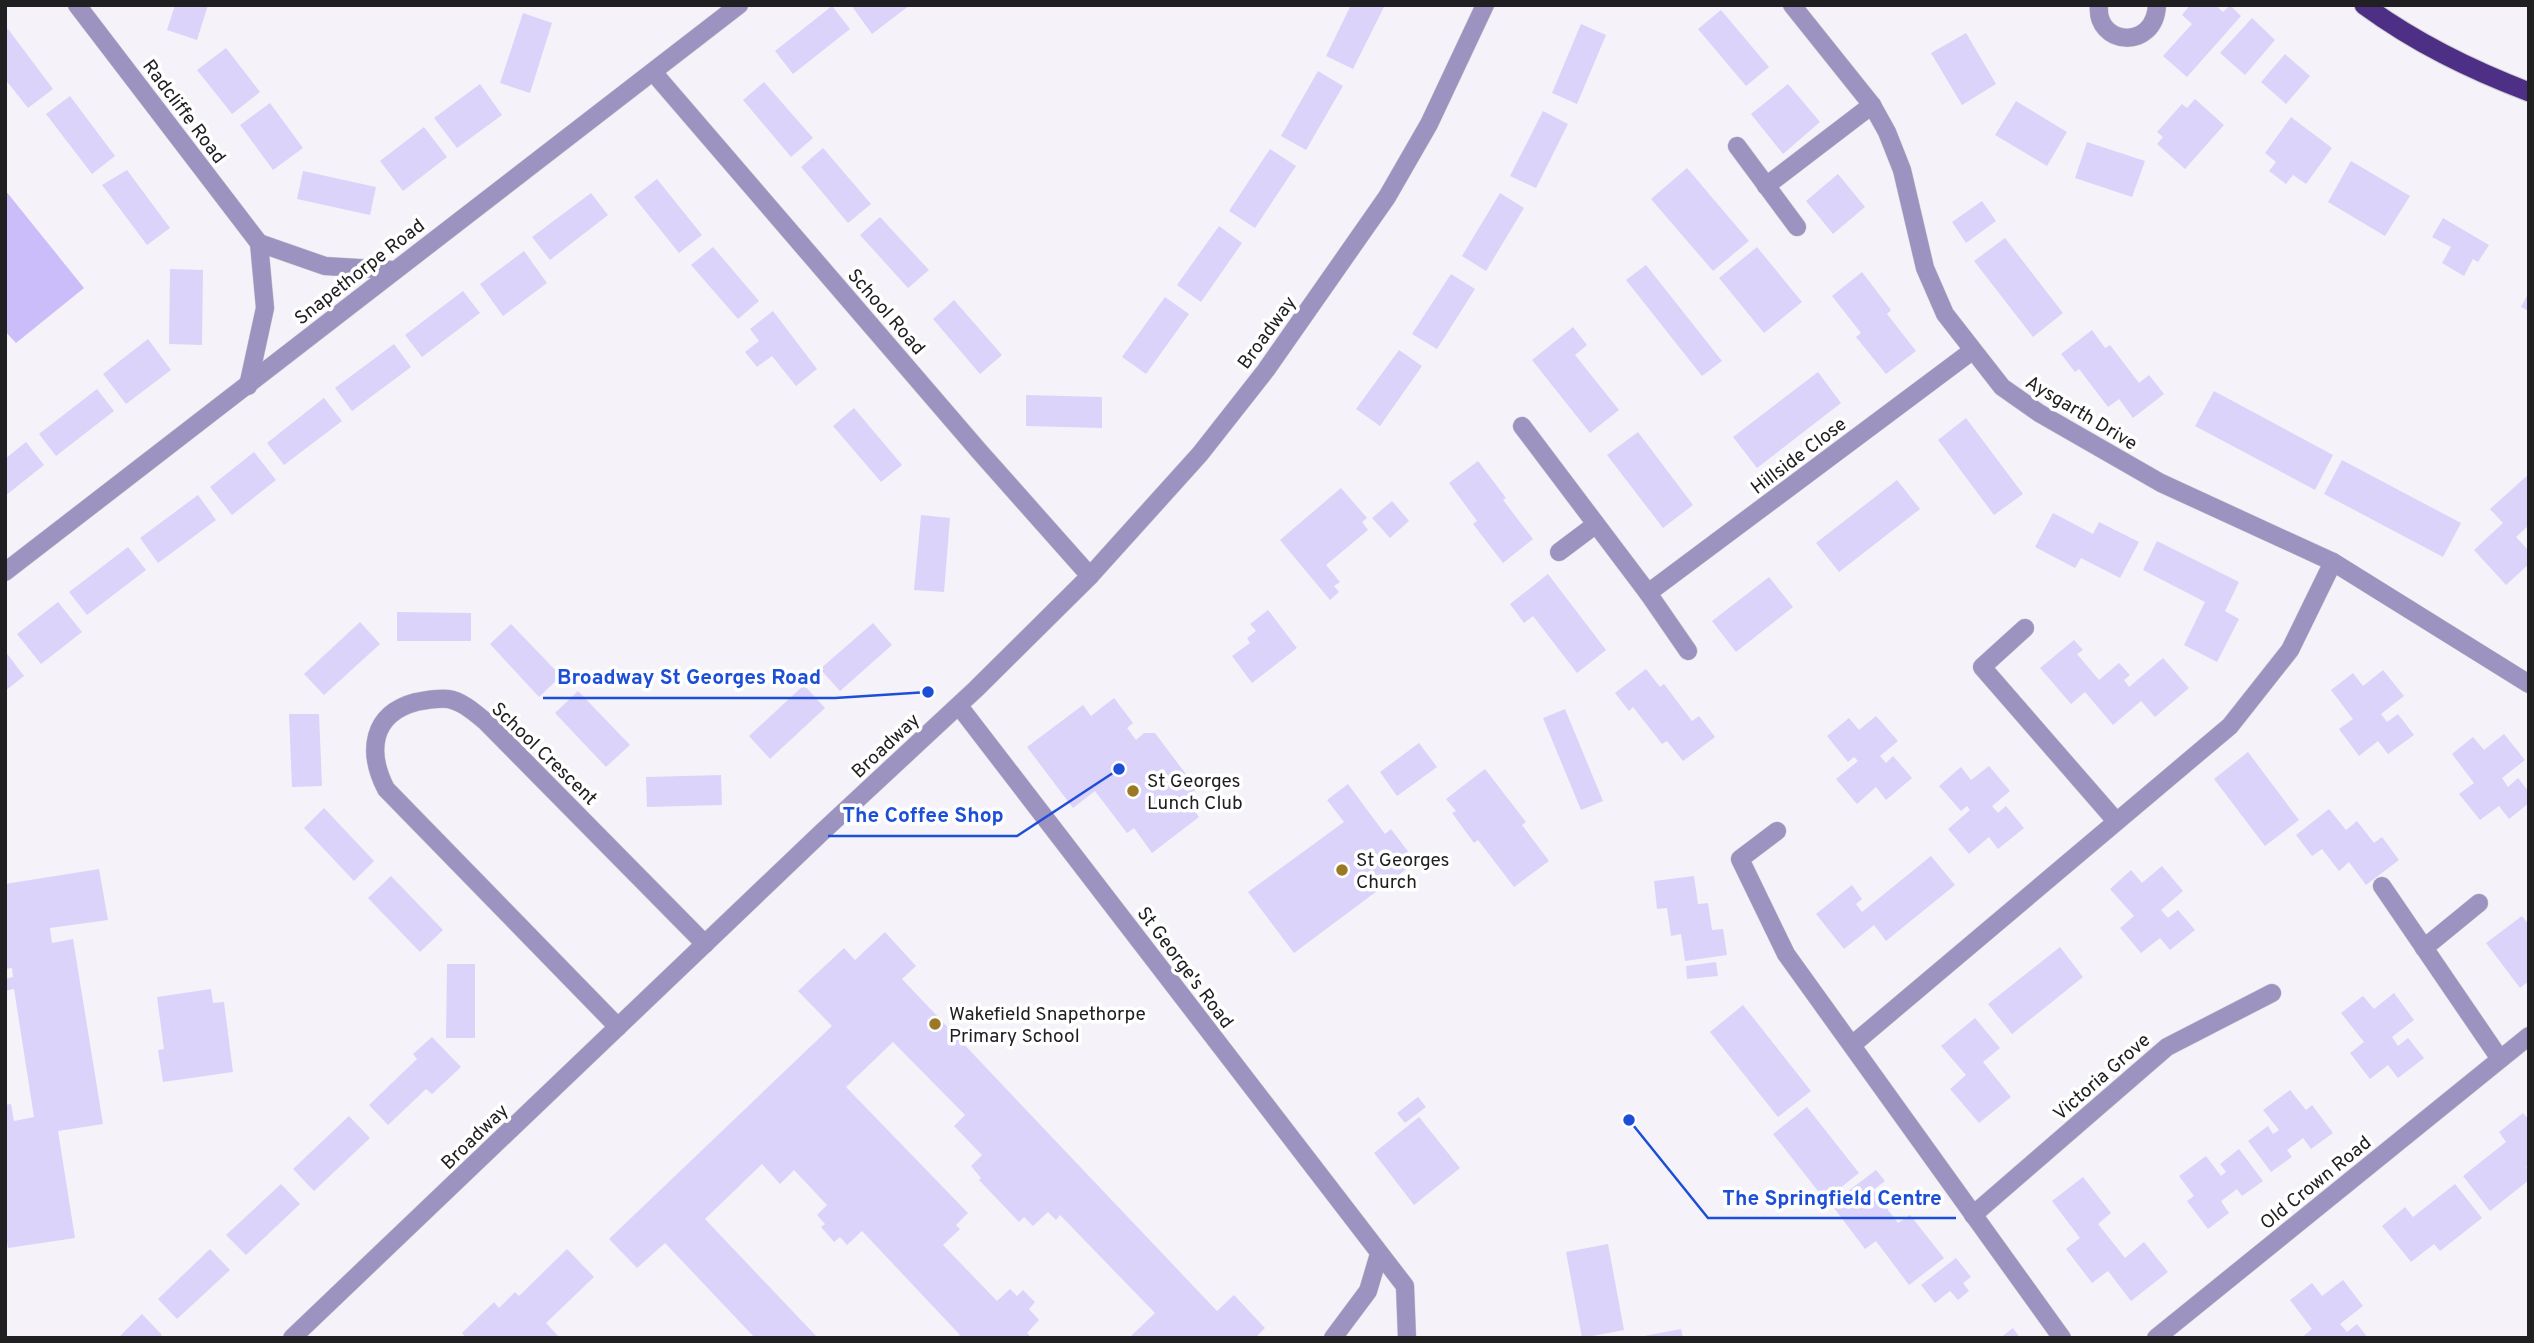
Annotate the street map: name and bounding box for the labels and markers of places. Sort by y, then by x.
callout: Broadway St Georges Road [543,656,835,698]
place label: St Georges Lunch Club [1147,770,1243,816]
marker: St Georges Lunch Club [1125,783,1141,799]
callout: The Coffee Shop [828,794,1017,836]
place label: St Georges Church [1356,849,1449,895]
marker: St Georges Church [1334,862,1350,878]
place label: Wakefield Snapethorpe Primary School [949,1003,1146,1049]
marker: Wakefield Snapethorpe Primary School [927,1016,943,1032]
callout: The Springfield Centre [1708,1176,1956,1218]

